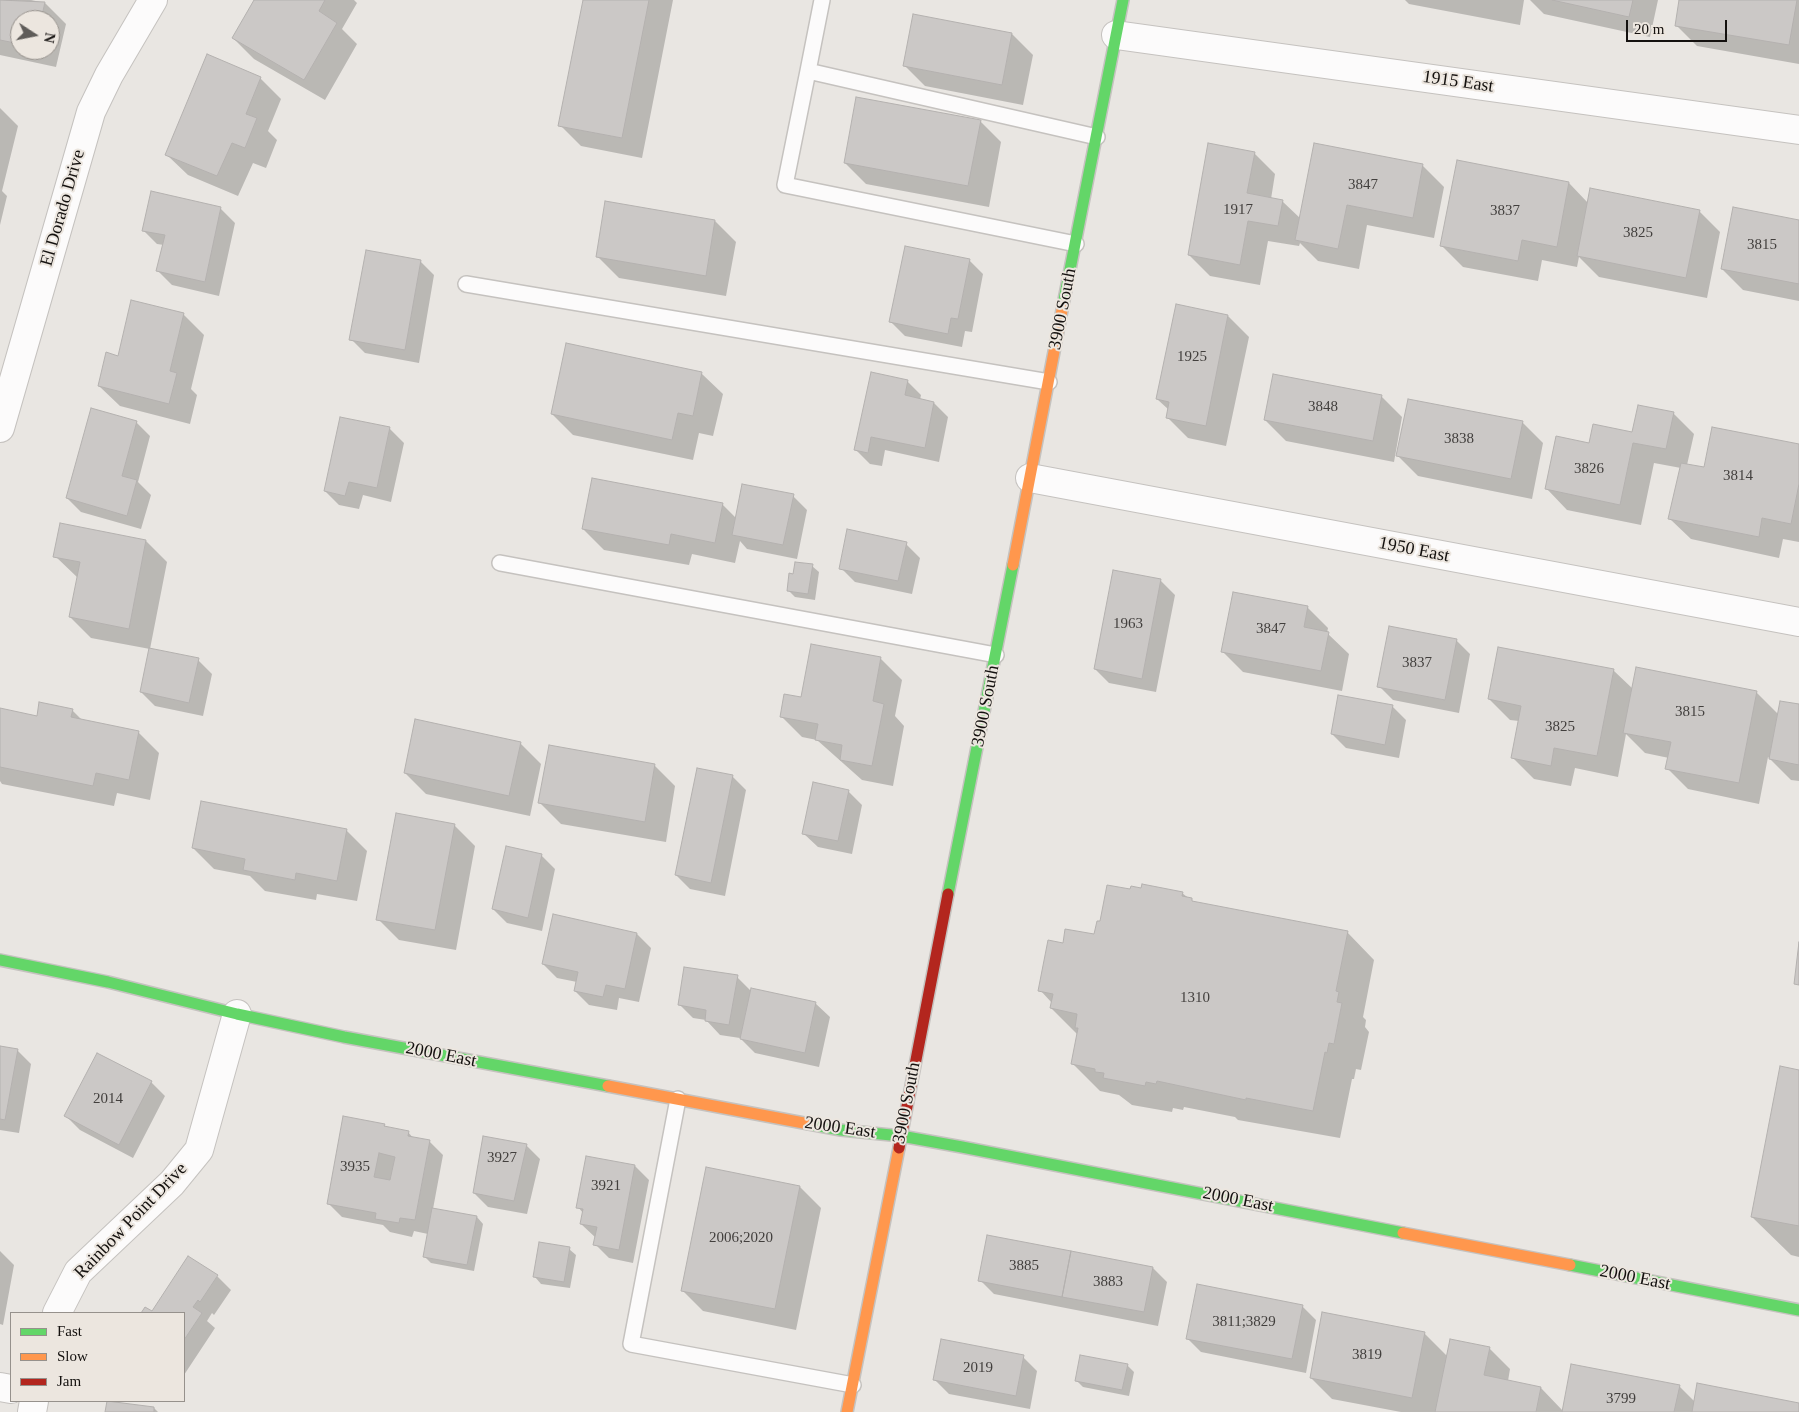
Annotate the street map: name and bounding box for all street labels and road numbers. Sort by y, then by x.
street label: 1915 East [1421,66,1495,98]
street label: El Dorado Drive [36,147,90,269]
street label: 3900 South [1045,266,1081,352]
street label: 1950 East [1377,533,1451,567]
street label: 3900 South [968,663,1004,749]
street label: 2000 East [404,1038,478,1072]
street label: 3900 South [889,1060,925,1146]
street label: 2000 East [803,1112,877,1144]
street label: Rainbow Point Drive [70,1158,192,1284]
street label: 2000 East [1201,1183,1275,1217]
street label: 2000 East [1598,1261,1672,1295]

